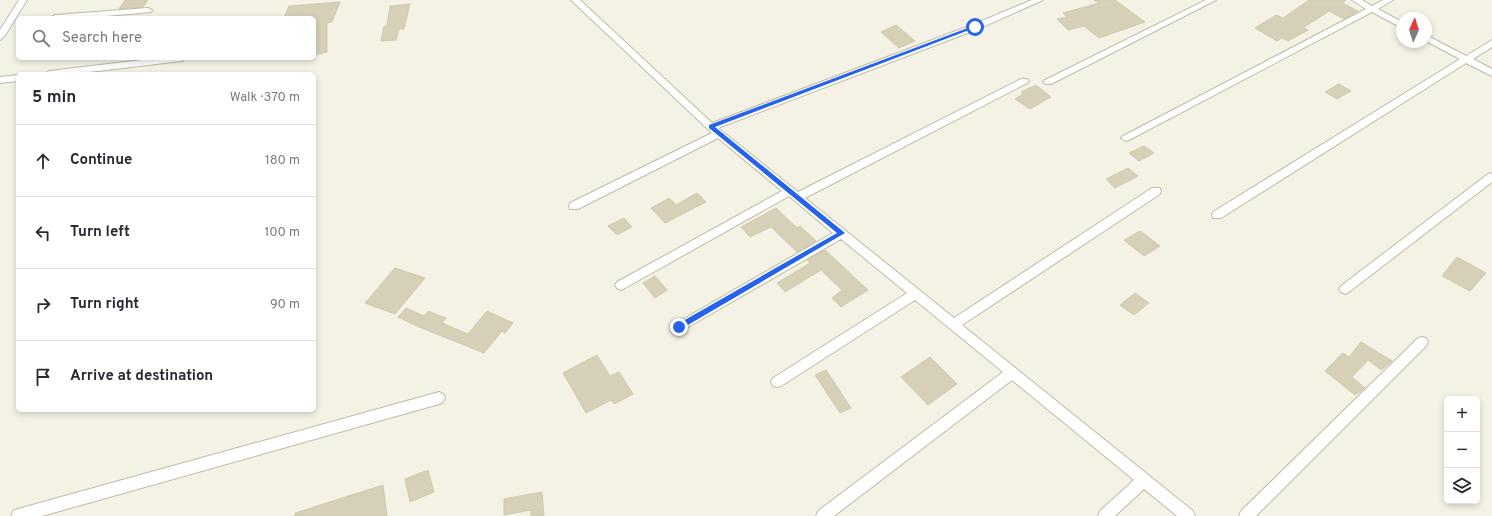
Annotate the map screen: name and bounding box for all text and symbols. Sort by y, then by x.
north arrow [1396,12,1432,48]
search box [16,16,316,60]
route start [966,18,984,36]
icon: search [30,27,52,49]
text: Search here [62,29,142,48]
text: 5 min [32,87,76,109]
text: Walk · 370 m [230,90,300,106]
icon: ahead [32,150,54,172]
text: Continue [70,151,132,170]
text: 180 m [265,153,300,169]
icon: left [32,222,54,244]
text: Turn left [70,223,130,242]
text: 100 m [264,225,300,241]
icon: right [32,294,54,316]
text: Turn right [70,295,139,314]
text: 90 m [270,297,300,313]
route end [670,318,688,336]
icon: arrive [32,366,54,388]
text: Arrive at destination [70,367,213,386]
map controls [1444,396,1480,504]
button: + [1444,396,1480,432]
button: − [1444,432,1480,468]
button: layers [1444,468,1480,504]

